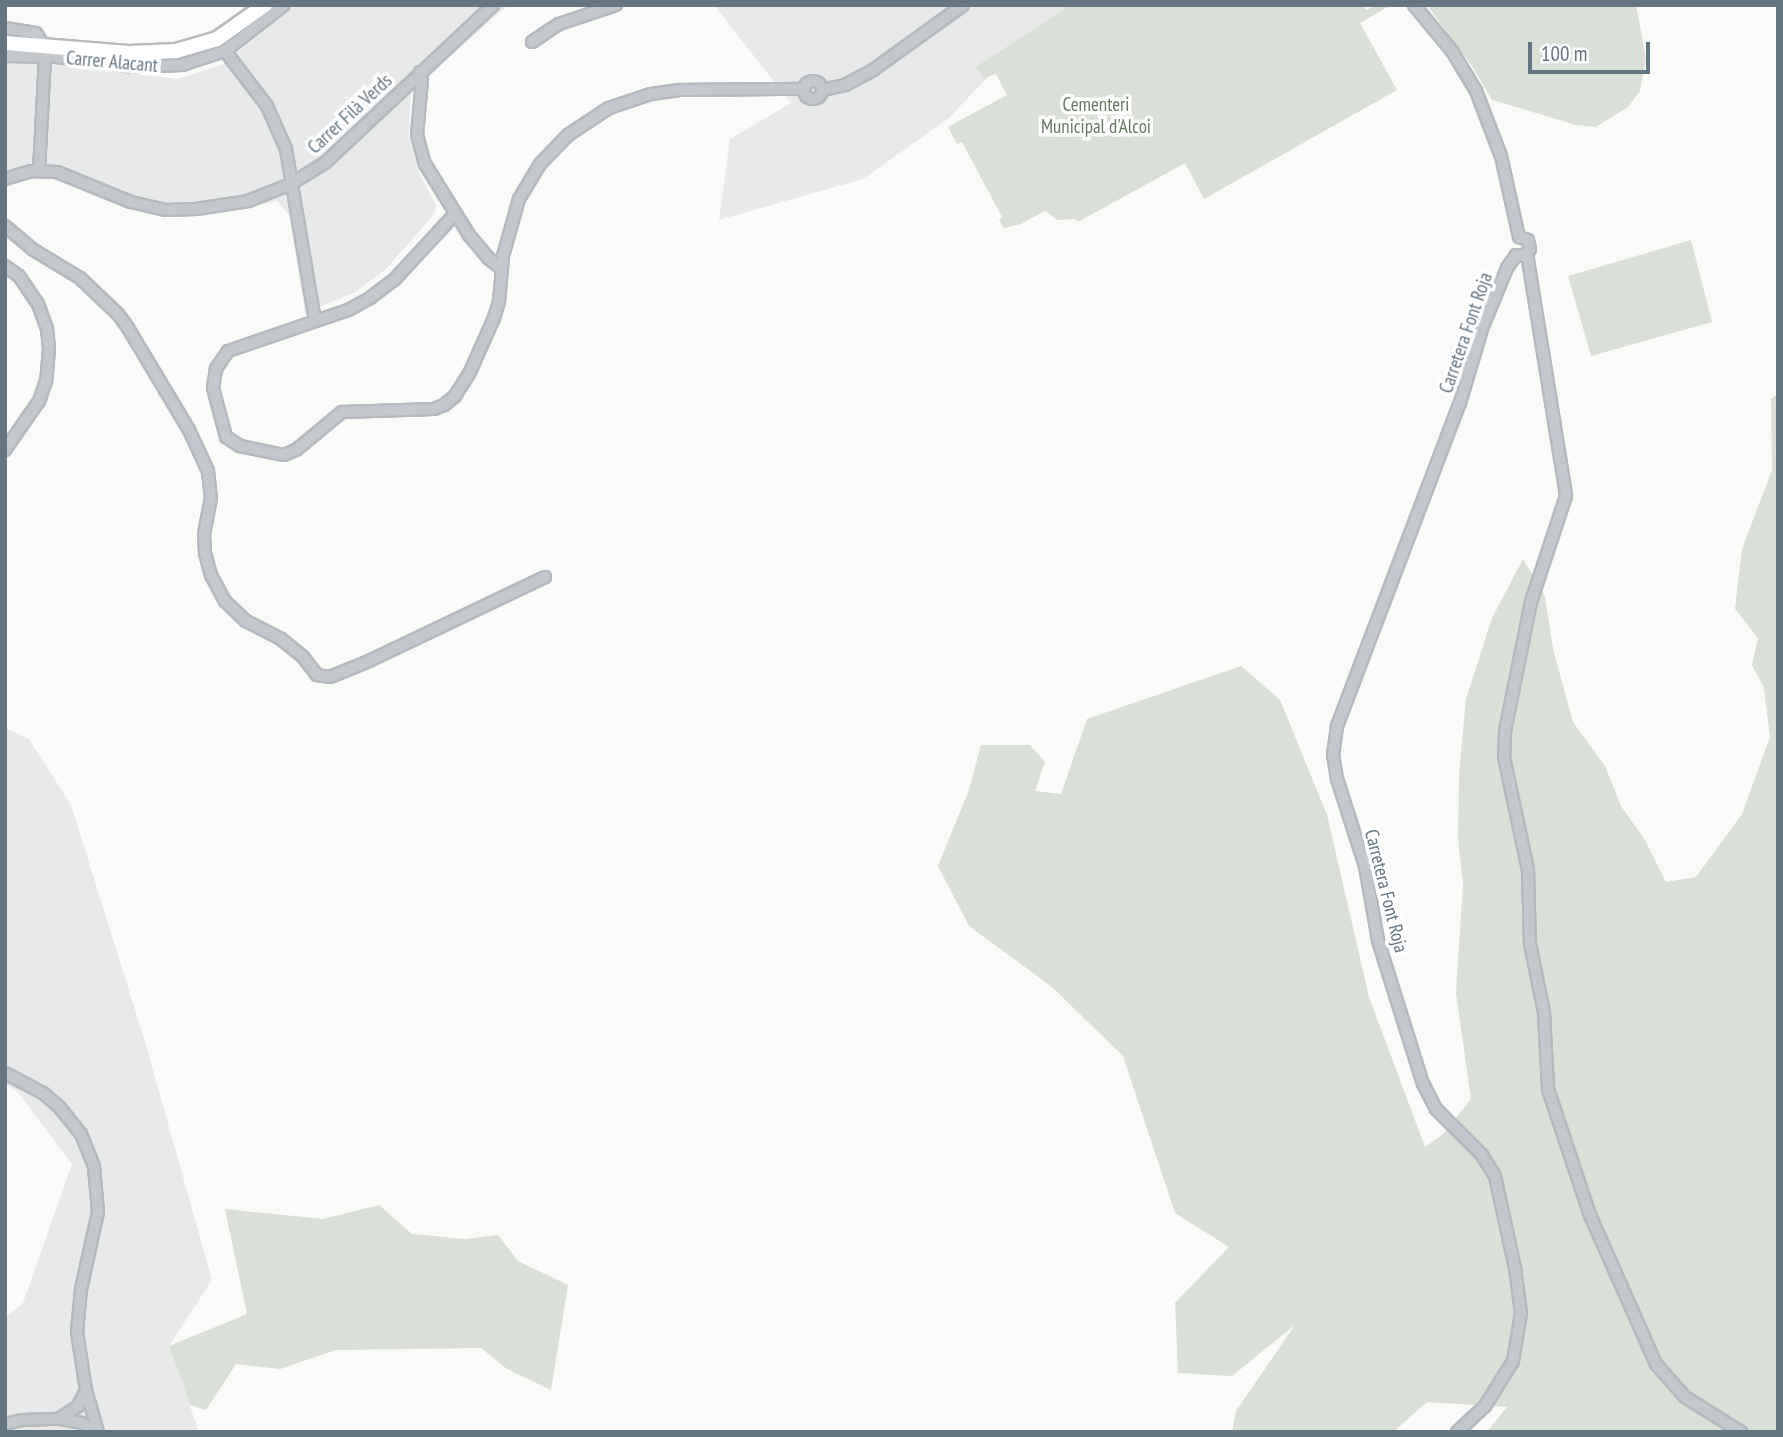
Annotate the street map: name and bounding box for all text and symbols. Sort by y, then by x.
scale bar [1531,28,1654,72]
text: 100 m [1541,40,1587,67]
street label: Carrer Alacant [65,47,159,77]
street label: Carrer Filà Verds [303,69,397,159]
park label: Cementeri Municipal d'Alcoi [1041,94,1151,138]
street label: Carretera Font Roja [1435,270,1497,396]
street label: Carretera Font Roja [1360,827,1412,955]

